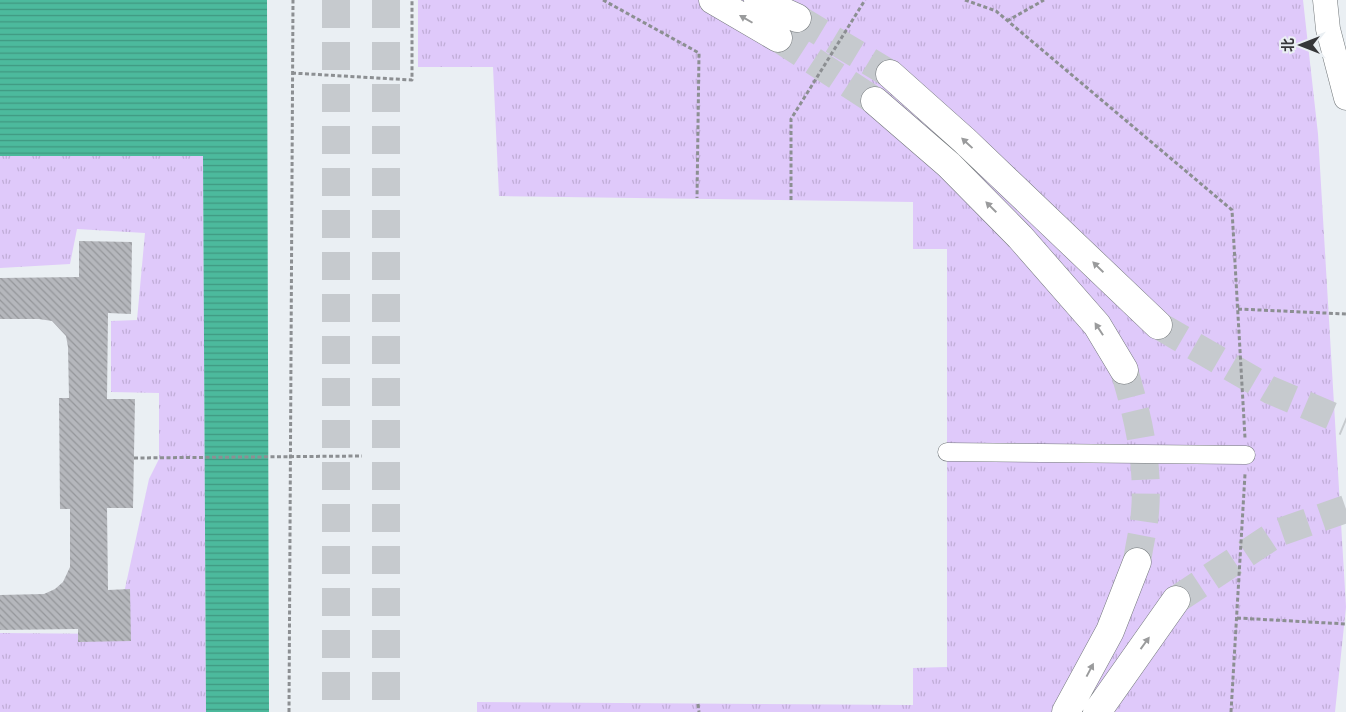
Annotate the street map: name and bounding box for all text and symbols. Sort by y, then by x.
one-way arrow [738,15,753,23]
north arrow [1276,20,1326,70]
text: 北 [1280,38,1296,52]
one-way arrow [962,137,974,149]
one-way arrow [985,202,997,214]
one-way arrow [1092,261,1104,273]
one-way arrow [1094,322,1104,336]
one-way arrow [1140,636,1150,650]
one-way arrow [1086,662,1094,677]

